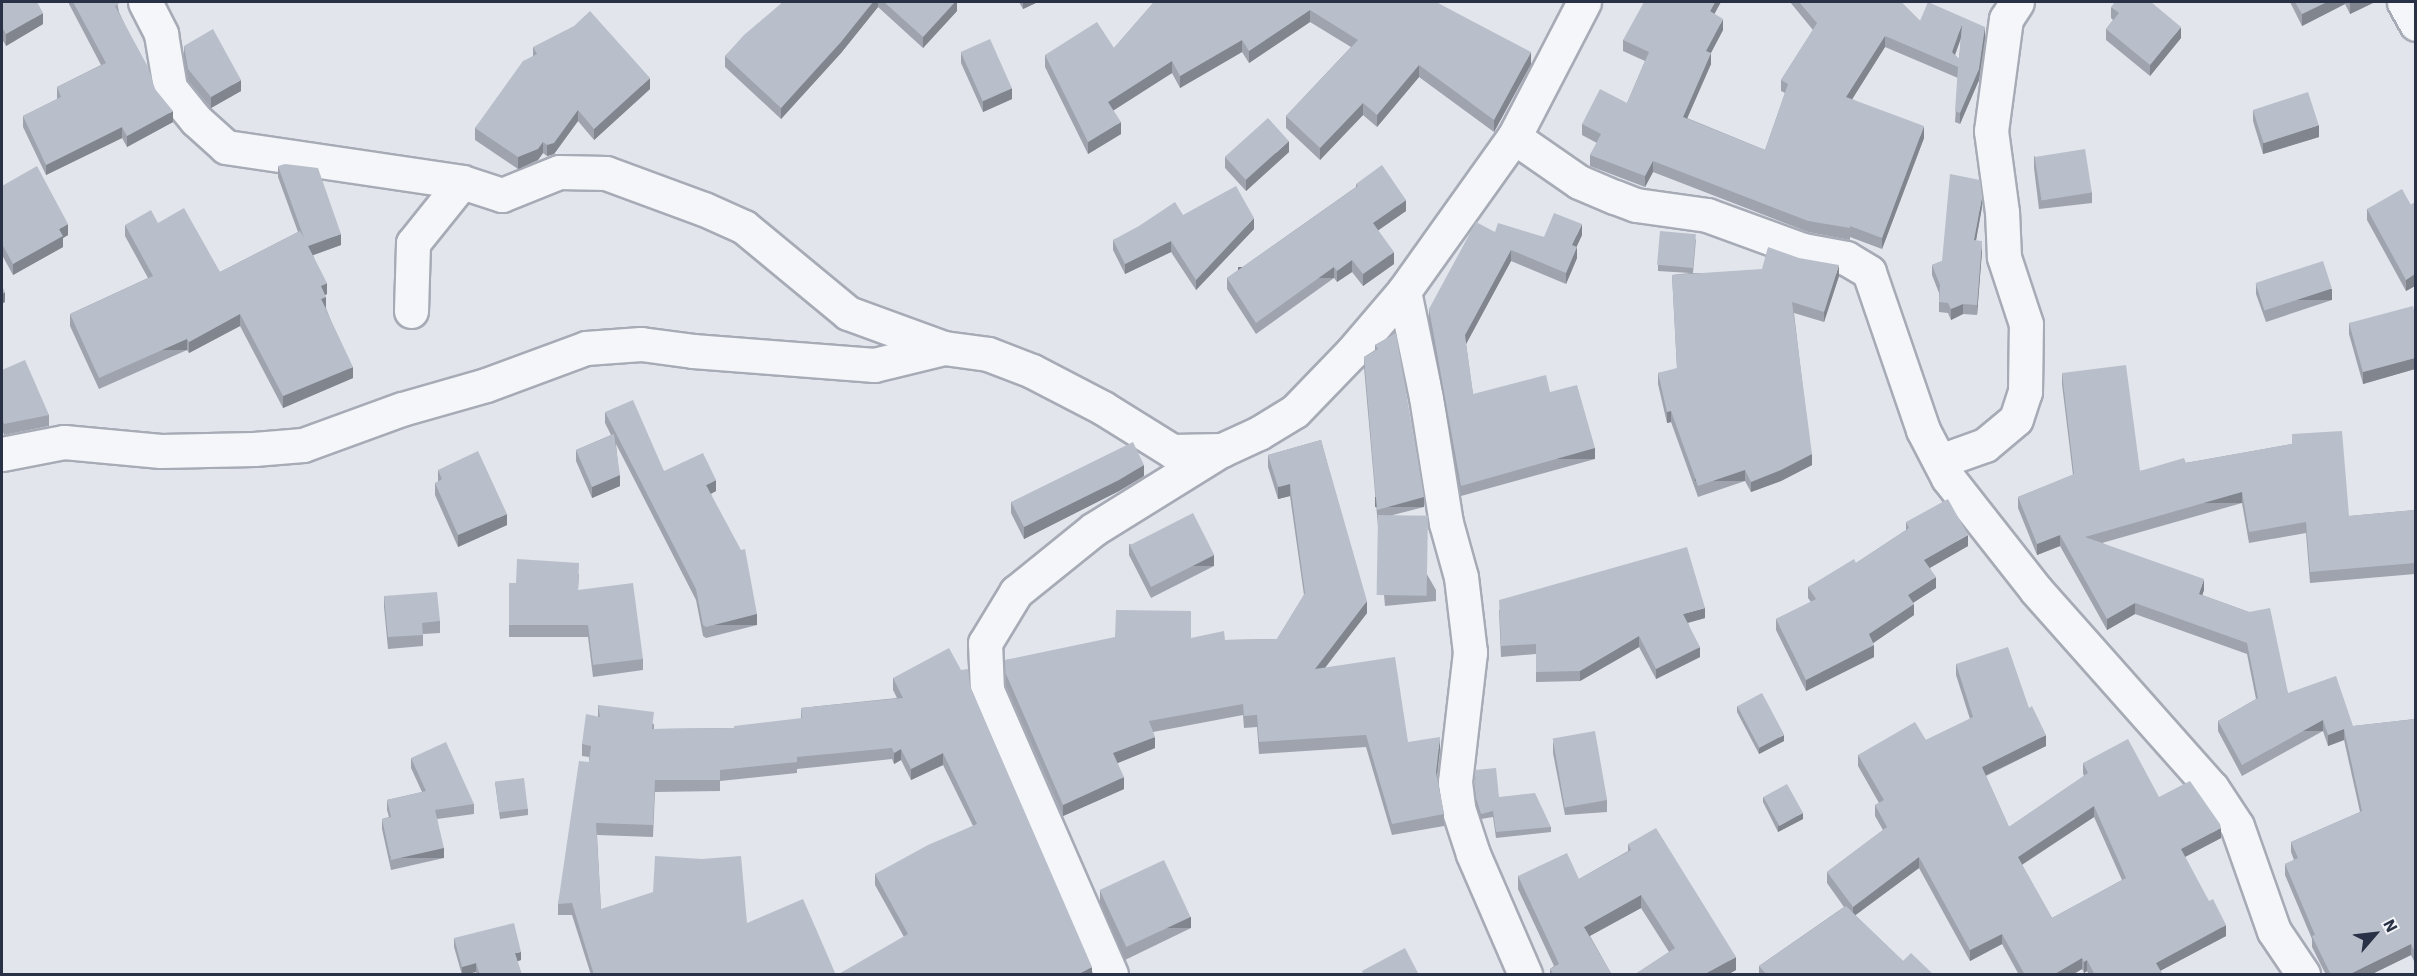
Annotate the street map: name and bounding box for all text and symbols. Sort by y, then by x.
north arrow [2345,904,2405,964]
text: N [2379,916,2402,935]

